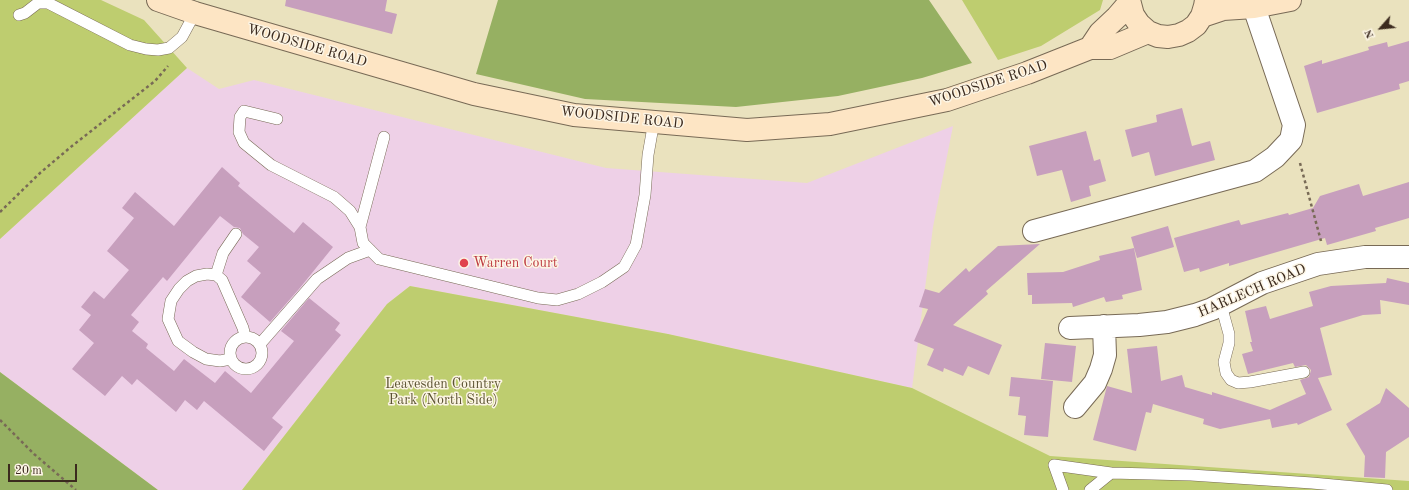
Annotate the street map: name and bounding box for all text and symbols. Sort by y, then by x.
north arrow [1361,8,1401,48]
street label: WOODSIDE ROAD [245,21,369,71]
text: N [1363,27,1377,40]
street label: WOODSIDE ROAD [926,57,1050,111]
street label: WOODSIDE ROAD [560,103,684,133]
place label: Warren Court [473,255,558,271]
marker: Warren Court [458,257,470,269]
street label: HARLECH ROAD [1195,261,1309,321]
park label: Leavesden Country Park (North Side) [385,376,501,408]
scale bar [10,456,79,482]
text: 20 m [15,465,42,477]

